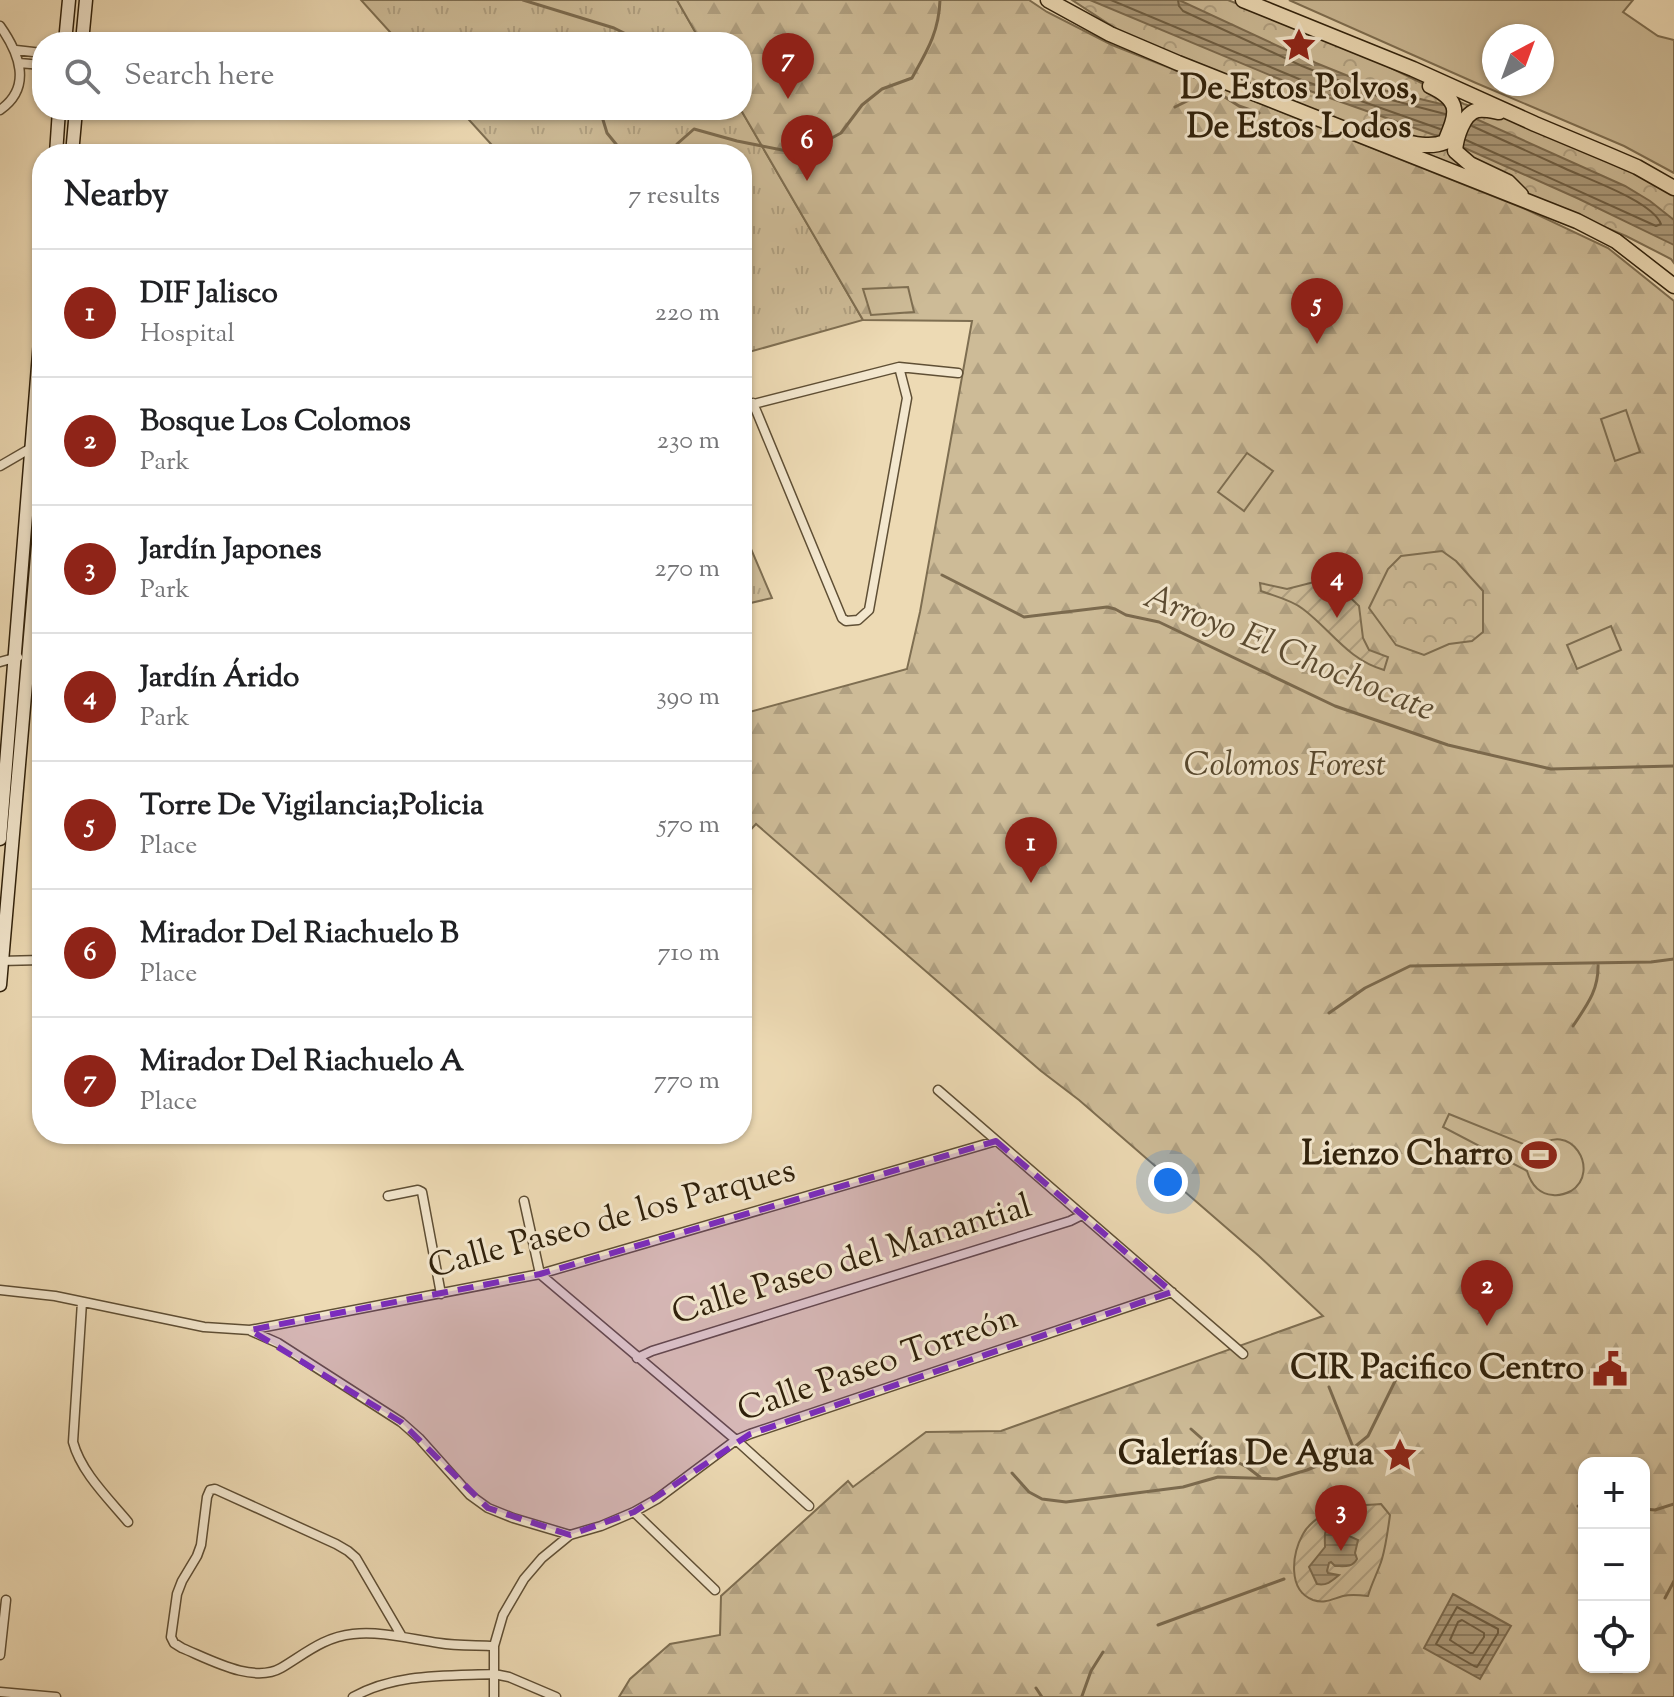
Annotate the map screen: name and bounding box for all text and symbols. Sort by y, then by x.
north arrow [1482,24,1554,96]
place icon: De Estos Polvos, De Estos Lodos [1280,26,1318,64]
search box [32,32,752,120]
pin: 7 [762,33,814,99]
icon: search [60,54,104,98]
text: Search here [124,55,274,98]
place label: De Estos Polvos, De Estos Lodos [1180,65,1418,153]
pin: 6 [781,115,833,181]
text: Nearby [64,172,169,221]
text: 7 results [628,178,720,215]
text: DIF Jalisco [140,273,278,316]
pin: 5 [1291,278,1343,344]
text: 1 [86,295,94,332]
text: 220 m [655,295,720,332]
text: Hospital [140,316,235,353]
text: Bosque Los Colomos [140,401,411,444]
text: 2 [84,423,96,460]
text: 230 m [657,423,720,460]
text: Park [140,444,190,481]
text: Jardín Japones [140,529,321,572]
text: 3 [85,551,95,588]
text: 270 m [655,551,720,588]
pin: 4 [1311,552,1363,618]
text: Park [140,572,190,609]
water label: Arroyo El Chochocate [1135,572,1443,736]
text: Jardín Árido [140,657,299,700]
text: 4 [83,679,97,716]
text: 390 m [656,679,720,716]
text: Park [140,700,190,737]
park label: Colomos Forest [1184,742,1386,791]
text: Torre De Vigilancia;Policia [140,785,484,828]
text: 5 [86,807,94,844]
text: 570 m [658,807,720,844]
pin: 1 [1005,817,1057,883]
text: Place [140,828,197,865]
text: Mirador Del Riachuelo B [140,913,459,956]
text: 6 [84,935,96,972]
text: 710 m [658,935,720,972]
text: Place [140,956,197,993]
text: Mirador Del Riachuelo A [140,1041,464,1084]
text: 7 [83,1063,97,1100]
text: 770 m [654,1063,720,1100]
text: Place [140,1084,197,1121]
place label: Lienzo Charro [1302,1131,1513,1180]
sports icon: Lienzo Charro [1520,1136,1558,1174]
street label: Calle Paseo de los Parques [423,1147,801,1293]
your location [1148,1162,1188,1202]
street label: Calle Paseo del Manantial [666,1183,1038,1339]
pin: 2 [1461,1260,1513,1326]
street label: Calle Paseo Torreón [731,1294,1025,1436]
place label: CIR Pacifico Centro [1290,1345,1584,1394]
public building icon: CIR Pacifico Centro [1591,1350,1629,1388]
place label: Galerías De Agua [1118,1431,1374,1480]
place icon: Galerías De Agua [1381,1436,1419,1474]
map controls [1578,1457,1650,1673]
button: + [1578,1457,1650,1529]
pin: 3 [1315,1485,1367,1551]
button: − [1578,1529,1650,1601]
button: locate [1578,1601,1650,1673]

